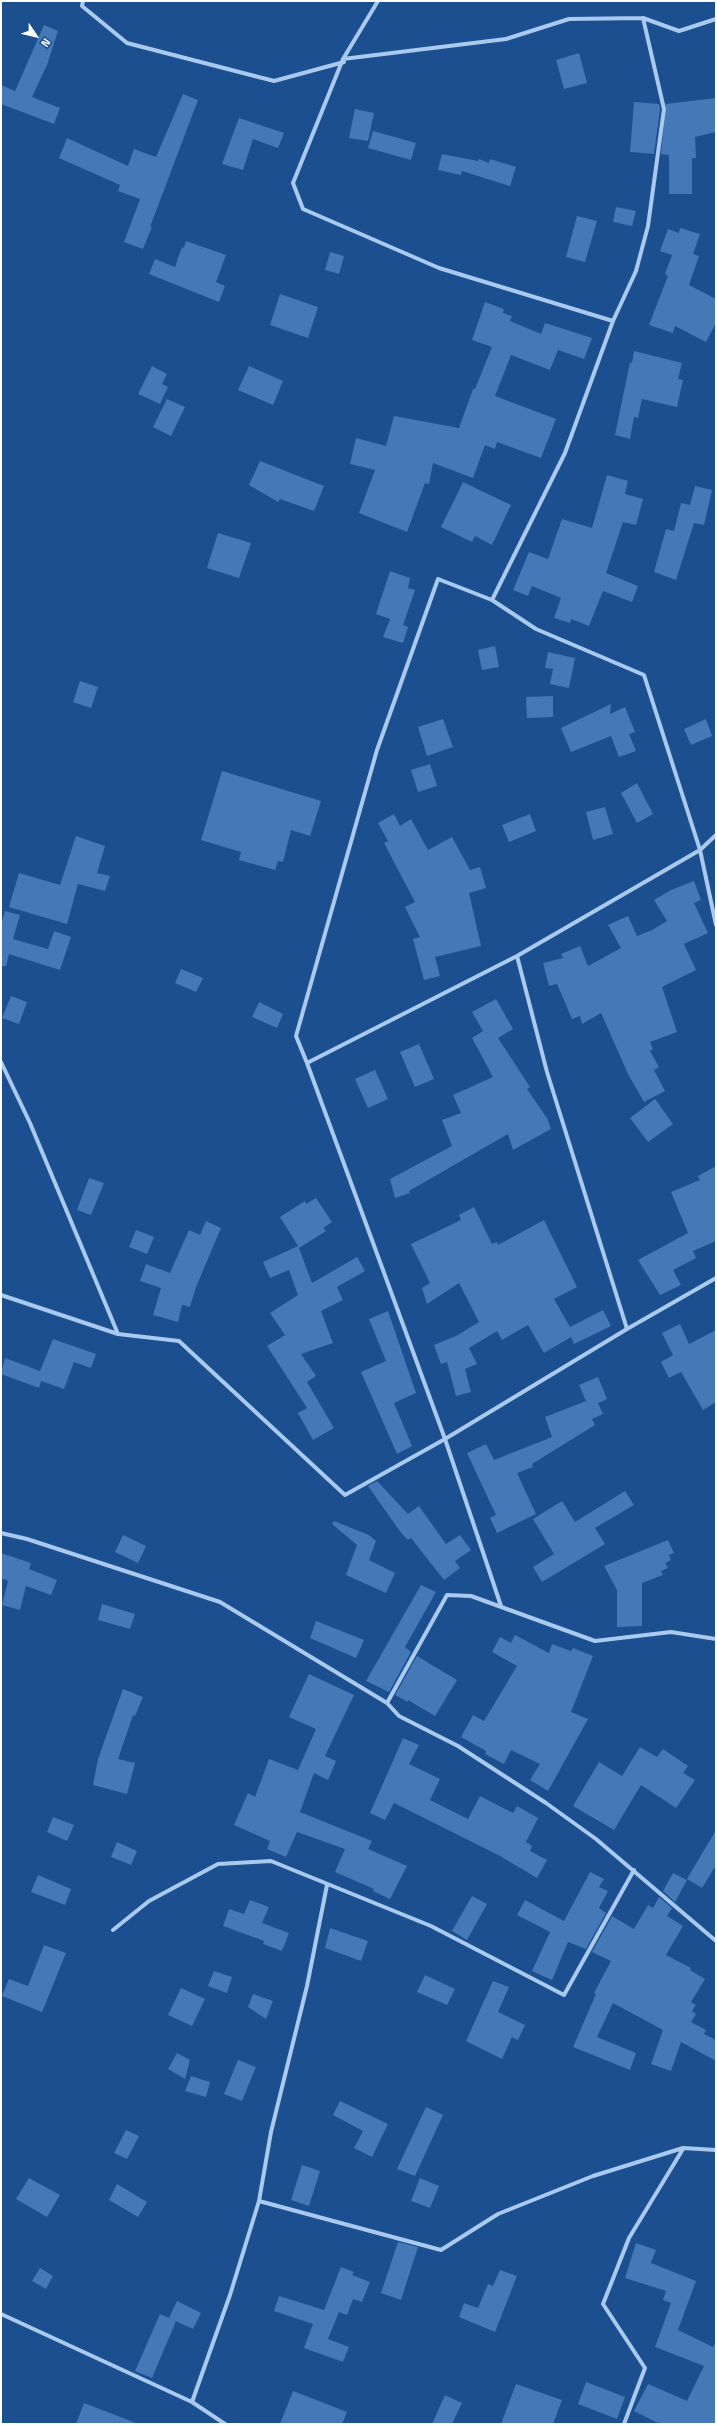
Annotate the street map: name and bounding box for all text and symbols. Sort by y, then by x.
north arrow [16,16,56,56]
text: N [38,36,54,50]

